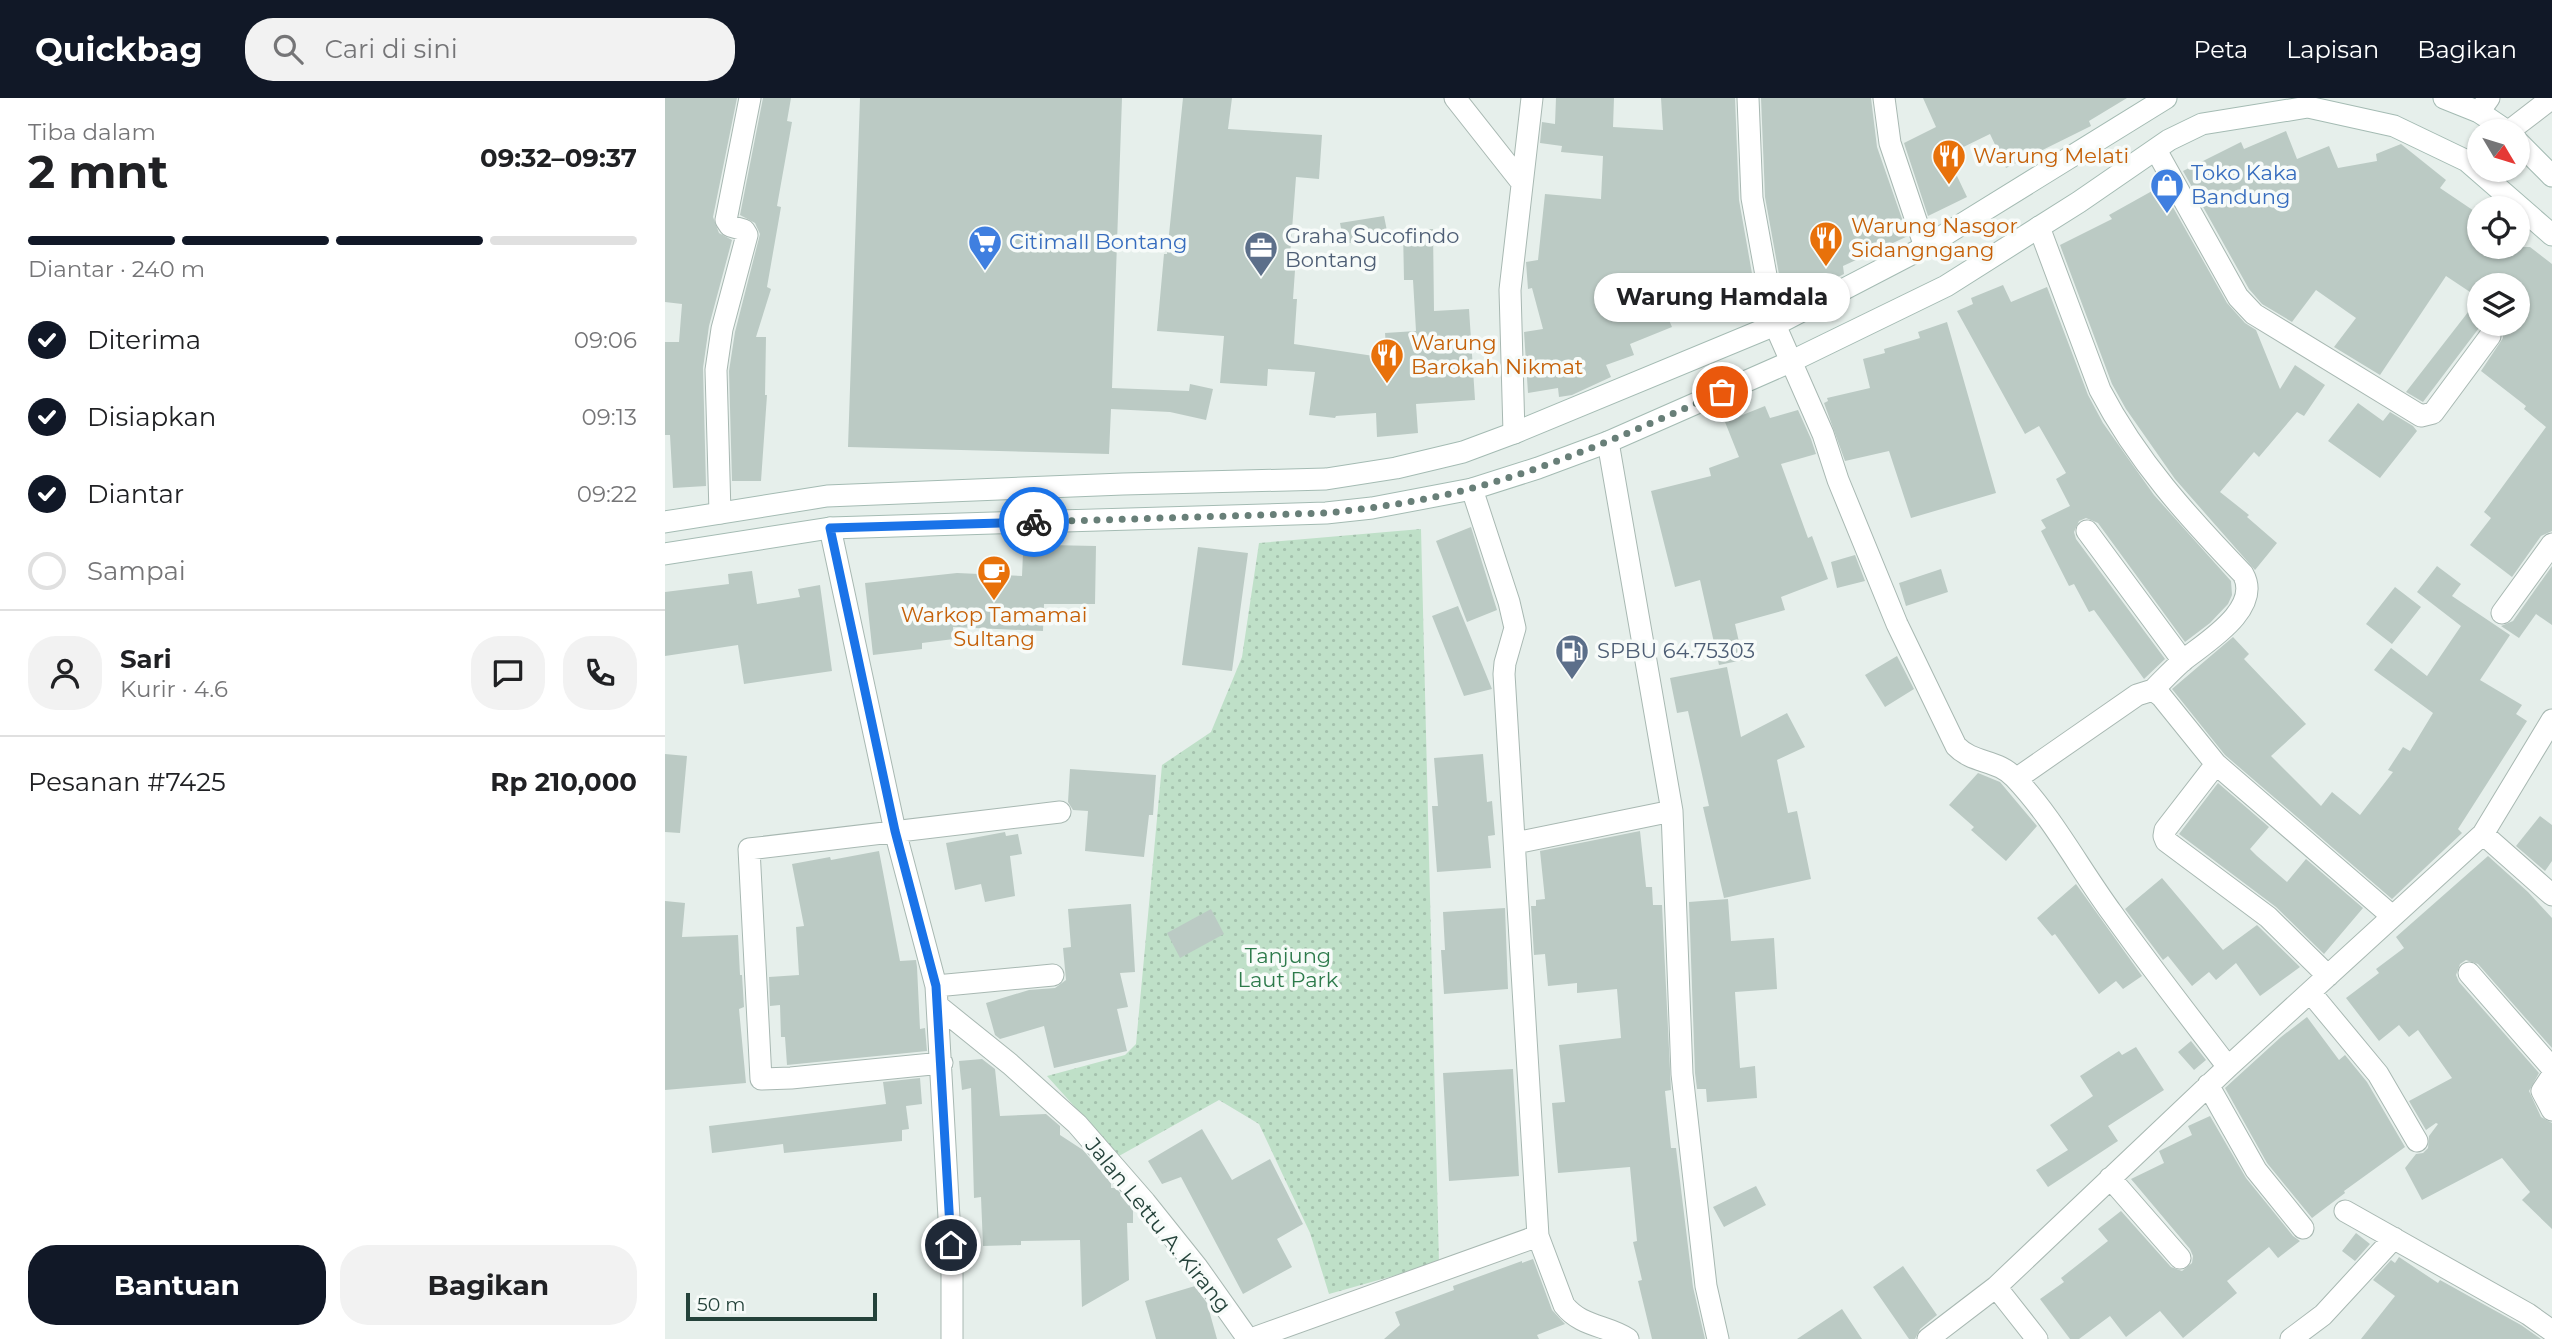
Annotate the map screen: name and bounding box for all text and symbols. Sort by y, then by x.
search box [245,18,735,81]
text: Quickbag [35,29,203,69]
icon: search [269,30,307,68]
text: Cari di sini [325,33,458,65]
text: Peta [2193,35,2248,64]
text: Lapisan [2286,35,2379,64]
text: Bagikan [2417,35,2517,64]
text: Tiba dalam [28,118,156,146]
north arrow [2467,119,2531,182]
map controls [2467,119,2530,336]
restaurant icon: Warung Melati [1930,137,1968,186]
text: 09:32–09:37 [480,142,637,174]
text: 2 mnt [28,143,168,200]
place label: Warung Melati [1973,143,2129,168]
place label: Toko Kaka Bandung [2191,160,2298,209]
shop icon: Toko Kaka Bandung [2148,166,2186,215]
button: locate [2467,196,2530,259]
place label: Warung Nasgor Sidangngang [1851,213,2018,262]
restaurant icon: Warung Nasgor Sidangngang [1807,219,1845,268]
supermarket icon: Citimall Bontang [966,223,1004,272]
place label: Graha Sucofindo Bontang [1285,223,1460,272]
place label: Citimall Bontang [1009,229,1187,254]
office icon: Graha Sucofindo Bontang [1242,229,1280,278]
text: Diantar · 240 m [28,255,205,283]
callout: Warung Hamdala [1594,273,1850,322]
button: layers [2467,273,2530,336]
text: Warung Hamdala [1616,283,1828,311]
icon: check [28,321,66,359]
text: Diterima [87,324,201,356]
text: 09:06 [574,326,637,354]
place label: Warung Barokah Nikmat [1411,330,1583,379]
restaurant icon: Warung Barokah Nikmat [1368,336,1406,385]
pin [1692,362,1752,422]
icon: bag [1703,373,1741,411]
icon: check [28,398,66,436]
text: Disiapkan [87,401,216,433]
text: 09:13 [582,403,637,431]
icon: check [28,475,66,513]
text: Diantar [87,478,184,510]
text: 09:22 [577,480,637,508]
courier [999,487,1069,557]
icon: bike [1015,503,1053,541]
cafe icon: Warkop Tamamai Sultang [975,553,1013,602]
text: Sampai [87,555,186,587]
place label: Warkop Tamamai Sultang [901,602,1087,651]
fuel station icon: SPBU 64.75303 [1553,632,1591,681]
button: person [28,636,102,710]
button: chat [471,636,545,710]
button: phone [563,636,637,710]
place label: SPBU 64.75303 [1597,638,1755,663]
text: Sari [120,643,172,675]
text: Kurir · 4.6 [120,675,228,703]
text: Pesanan #7425 [28,766,226,798]
text: Rp 210,000 [490,766,637,798]
park label: Tanjung Laut Park [1238,943,1339,992]
street label: Jalan Lettu A. Kirang [1080,1132,1236,1317]
pin [921,1215,981,1275]
icon: home [932,1226,970,1264]
button: Bantuan [28,1245,326,1325]
button: Bagikan [340,1245,637,1325]
scale bar [686,1290,877,1322]
text: 50 m [697,1293,745,1316]

